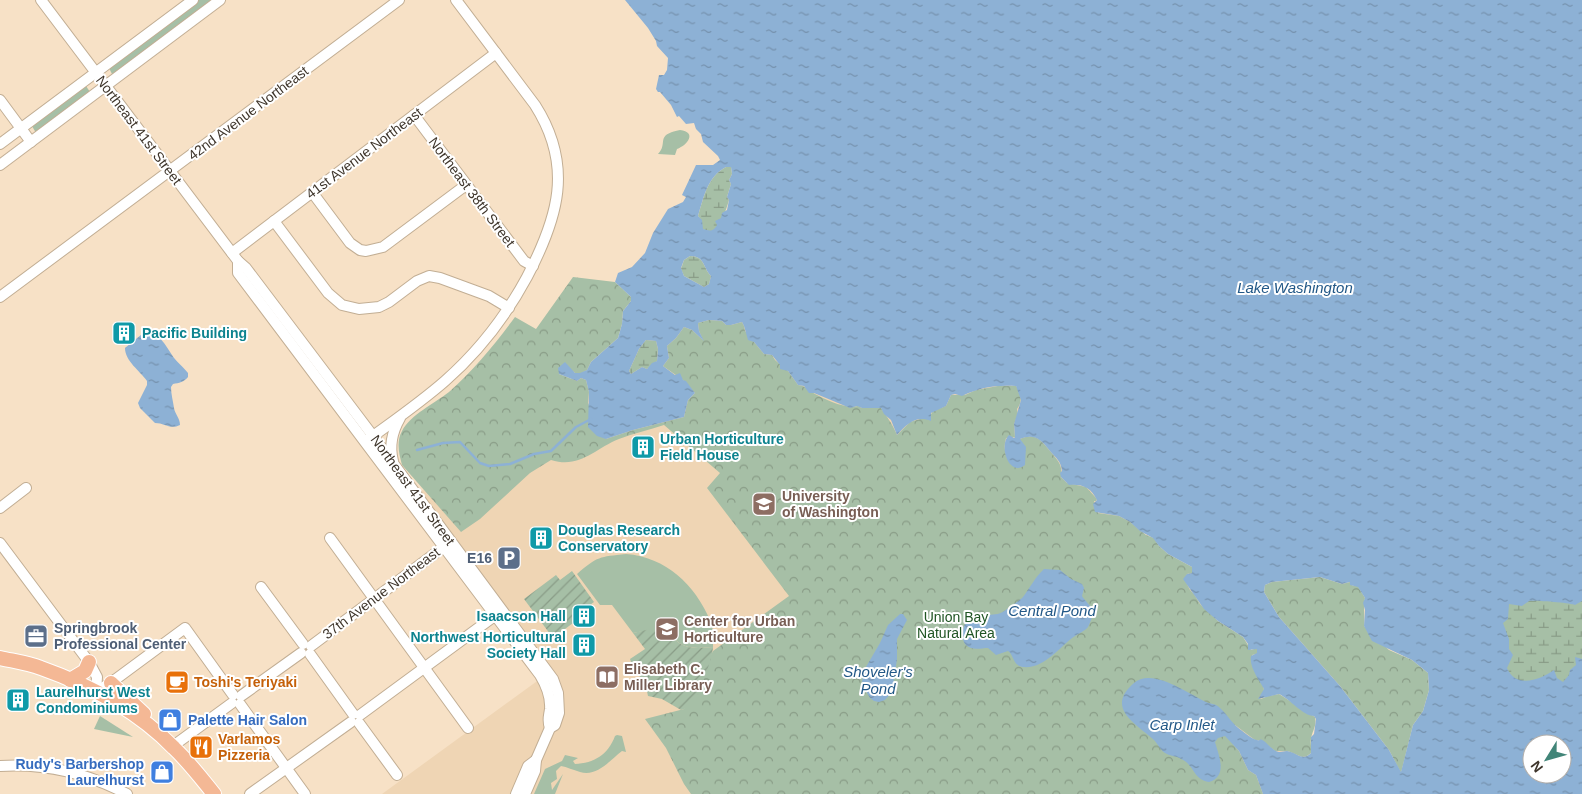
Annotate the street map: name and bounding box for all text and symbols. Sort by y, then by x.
street label: 42nd Avenue Northeast [185,63,311,163]
street label: Northeast 41st Street [93,72,185,188]
street label: 41st Avenue Northeast [303,104,425,202]
street label: Northeast 38th Street [426,134,518,250]
water label: Lake Washington [1237,279,1353,296]
building icon: Pacific Building [111,320,137,346]
place label: Pacific Building [142,325,247,341]
place label: Urban Horticulture Field House [660,431,784,463]
street label: Northeast 41st Street [368,432,458,548]
building icon: Urban Horticulture Field House [630,434,656,460]
place label: University of Washington [782,488,879,520]
school or university icon: University of Washington [751,491,777,517]
place label: Douglas Research Conservatory [558,522,680,554]
building icon: Douglas Research Conservatory [528,525,554,551]
street label: 37th Avenue Northeast [319,544,443,642]
parking icon: E16 [496,545,522,571]
place label: E16 [467,550,492,566]
water label: Central Pond [1008,602,1096,619]
building icon: Isaacson Hall [571,603,597,629]
place label: Isaacson Hall [477,608,566,624]
park label: Union Bay Natural Area [917,609,995,641]
place label: Center for Urban Horticulture [684,613,795,645]
school or university icon: Center for Urban Horticulture [654,616,680,642]
place label: Springbrook Professional Center [54,620,187,652]
office icon: Springbrook Professional Center [23,623,49,649]
place label: Northwest Horticultural Society Hall [410,629,566,661]
building icon: Northwest Horticultural Society Hall [571,632,597,658]
place label: Elisabeth C. Miller Library [624,661,712,693]
water label: Shoveler's Pond [843,663,913,697]
library icon: Elisabeth C. Miller Library [594,664,620,690]
cafe icon: Toshi's Teriyaki [164,669,190,695]
place label: Toshi's Teriyaki [194,674,297,690]
place label: Laurelhurst West Condominiums [36,684,150,716]
building icon: Laurelhurst West Condominiums [5,687,31,713]
shop icon: Palette Hair Salon [157,707,183,733]
place label: Palette Hair Salon [188,712,307,728]
water label: Carp Inlet [1149,716,1215,733]
place label: Varlamos Pizzeria [218,731,280,763]
restaurant icon: Varlamos Pizzeria [188,734,214,760]
north arrow [1522,734,1572,784]
place label: Rudy's Barbershop Laurelhurst [15,756,144,788]
text: N [1527,758,1546,776]
shop icon: Rudy's Barbershop Laurelhurst [149,759,175,785]

